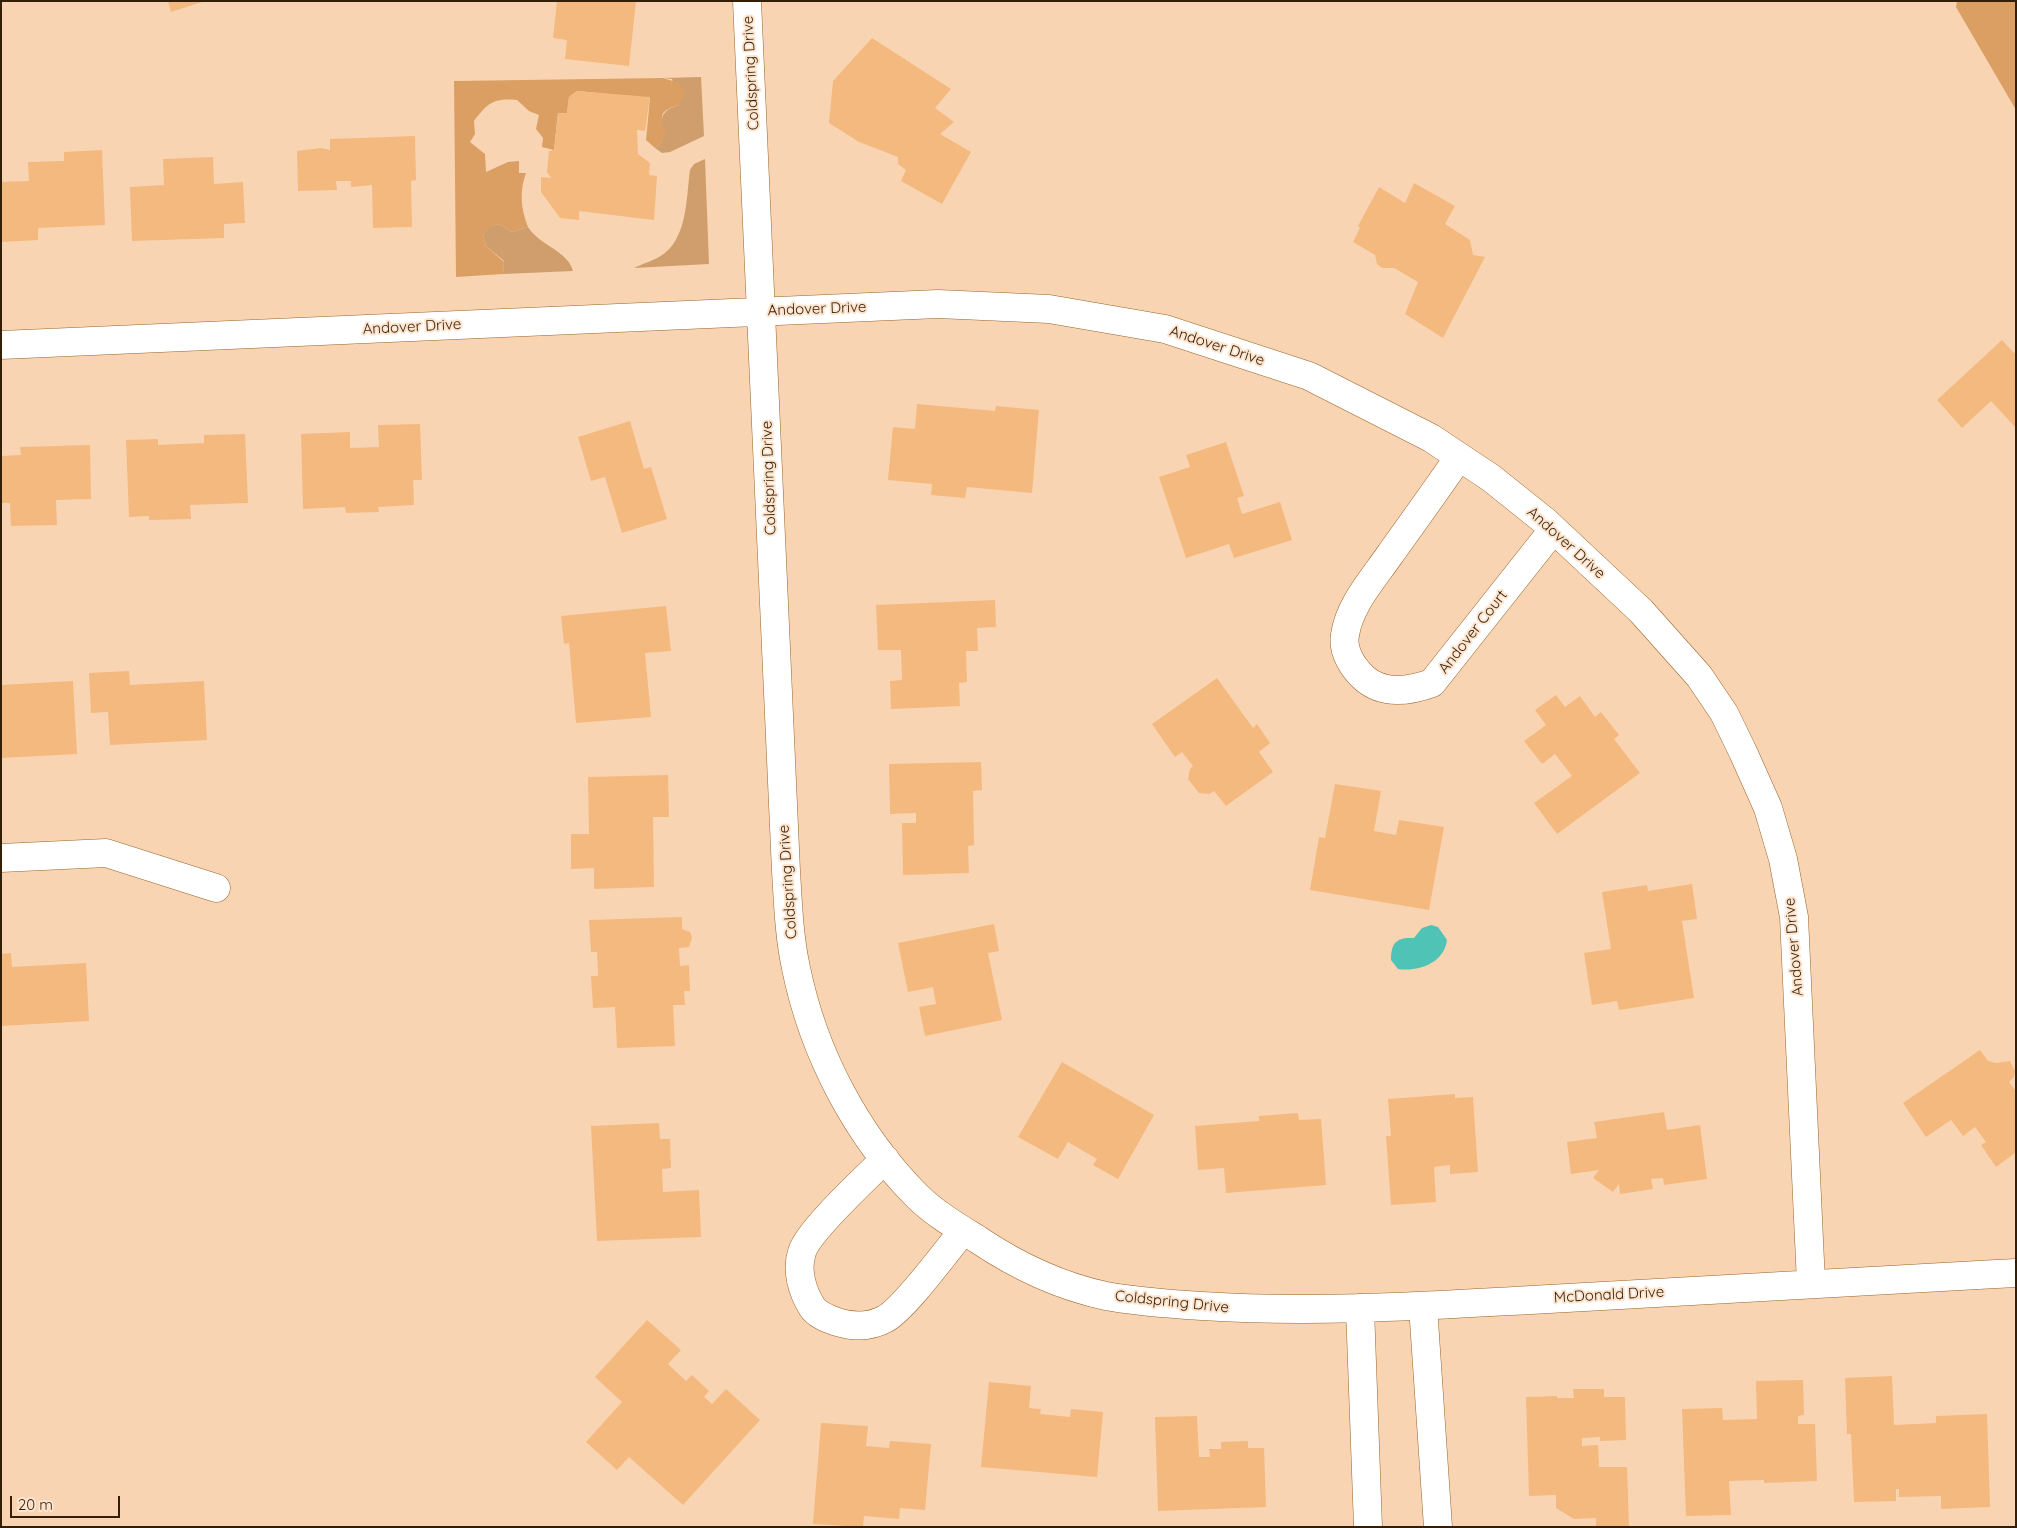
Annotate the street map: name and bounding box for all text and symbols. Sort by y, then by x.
street label: Coldspring Drive [739,15,763,131]
street label: Andover Drive [767,298,867,320]
street label: Andover Drive [362,315,462,339]
street label: Andover Drive [1167,322,1267,370]
street label: Coldspring Drive [758,420,780,536]
street label: Andover Drive [1523,503,1609,583]
street label: Andover Court [1435,587,1511,677]
street label: Coldspring Drive [775,824,801,940]
street label: Andover Drive [1781,897,1807,997]
street label: McDonald Drive [1553,1283,1665,1307]
street label: Coldspring Drive [1114,1287,1230,1317]
scale bar [12,1486,122,1518]
text: 20 m [18,1495,53,1514]

